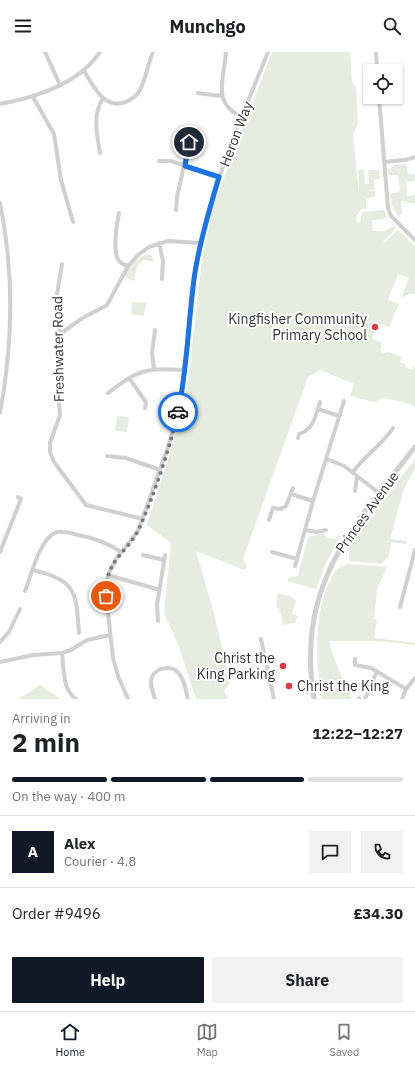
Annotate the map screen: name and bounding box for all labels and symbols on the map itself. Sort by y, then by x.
street label: Heron Way [215,99,257,169]
pin [172,125,206,159]
street label: Freshwater Road [48,296,68,402]
place label: Kingfisher Community Primary School [228,310,367,344]
marker: Kingfisher Community Primary School [370,322,380,332]
courier [158,392,198,432]
street label: Princes Avenue [331,467,403,556]
pin [89,579,123,613]
place label: Christ the King Parking [197,649,276,683]
marker: Christ the King Parking [278,661,288,671]
place label: Christ the King [297,677,389,695]
marker: Christ the King [284,681,294,691]

